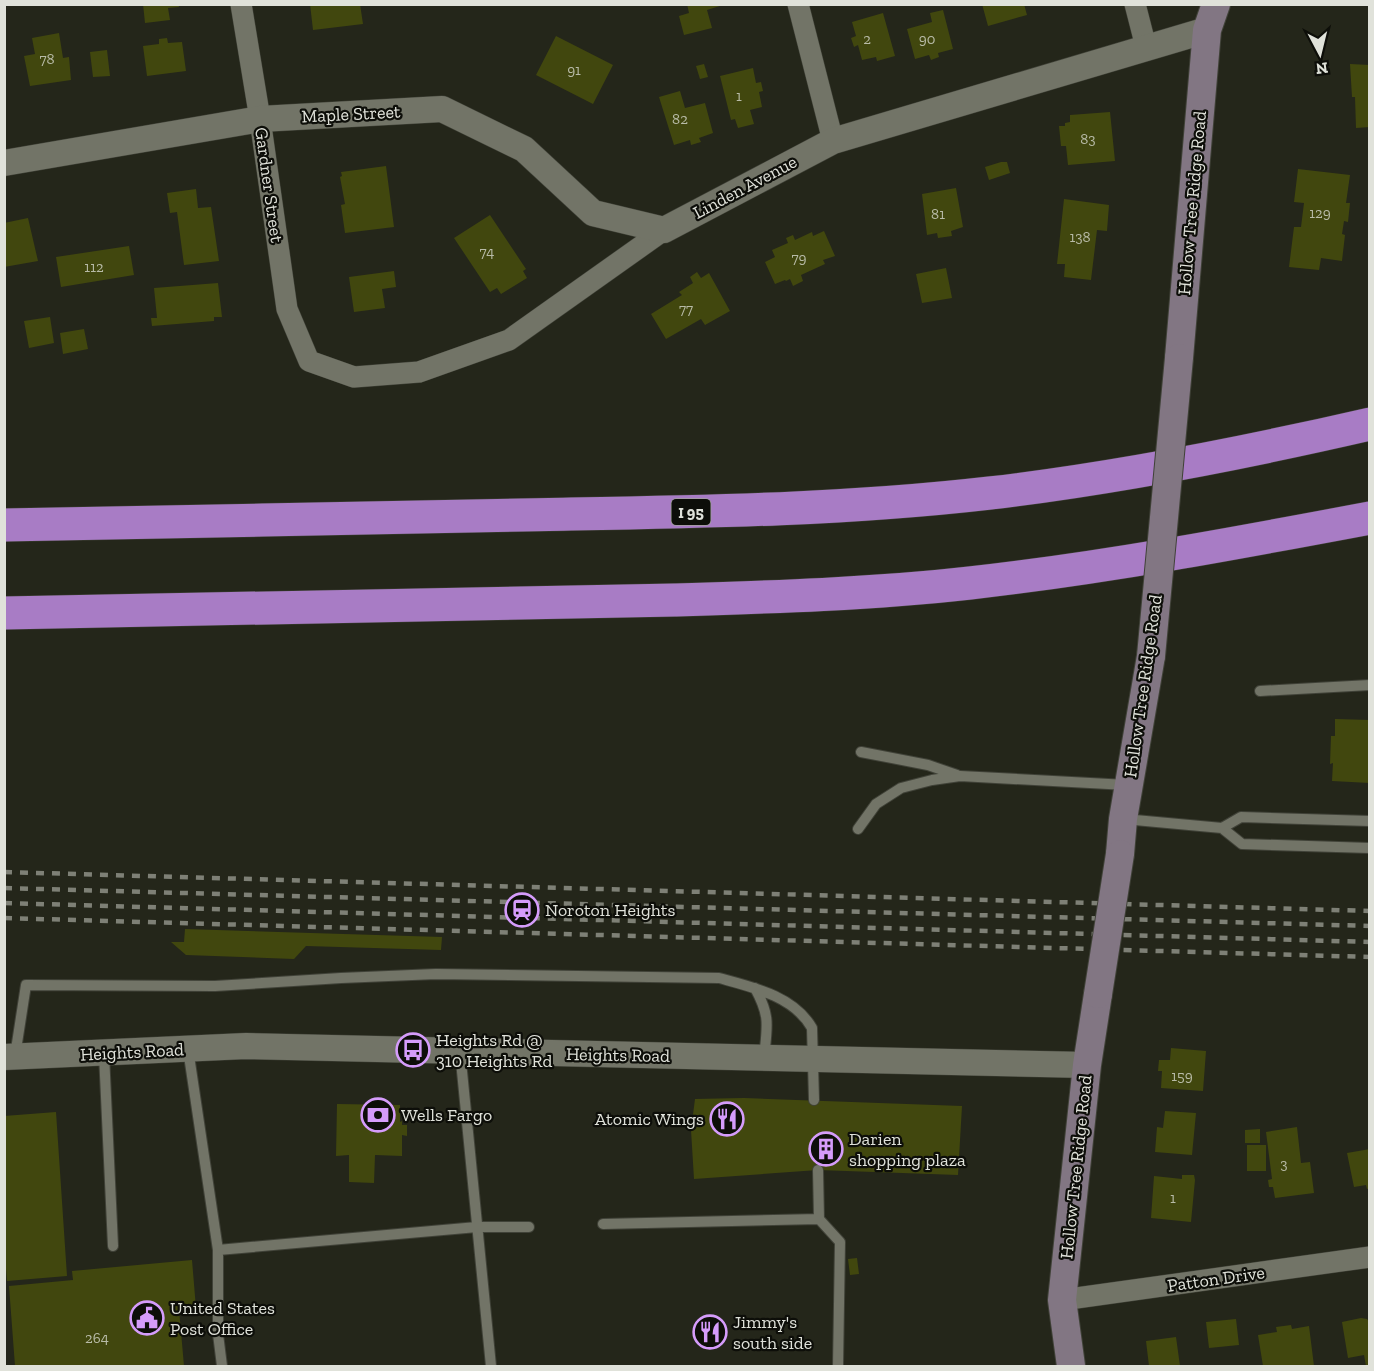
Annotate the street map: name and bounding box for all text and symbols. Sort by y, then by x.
north arrow [1290,24,1350,84]
house number: 2 [863,30,871,48]
house number: 90 [919,30,935,48]
house number: 78 [39,50,55,68]
text: N [1315,58,1329,79]
house number: 91 [567,61,581,79]
house number: 1 [736,87,742,105]
street label: Maple Street [301,100,401,128]
house number: 82 [672,110,688,128]
street label: Hollow Tree Ridge Road [1173,110,1211,296]
street label: Gardner Street [250,126,288,244]
house number: 83 [1080,130,1096,148]
street label: Linden Avenue [689,150,801,224]
house number: 129 [1309,204,1331,222]
house number: 81 [931,205,945,223]
house number: 138 [1069,228,1091,246]
house number: 74 [480,243,494,261]
house number: 79 [791,249,807,267]
house number: 112 [84,258,104,276]
house number: 77 [679,300,693,318]
road number: I 95 [672,499,710,525]
street label: Hollow Tree Ridge Road [1119,593,1167,779]
station icon: Noroton Heights [504,892,540,928]
place label: Noroton Heights [545,899,676,921]
place label: Heights Rd @ 310 Heights Rd [436,1029,552,1072]
bus stop icon: Heights Rd @ 310 Heights Rd [395,1032,431,1068]
street label: Heights Road [80,1038,185,1066]
street label: Heights Road [566,1043,670,1067]
house number: 159 [1171,1067,1193,1085]
street label: Hollow Tree Ridge Road [1055,1074,1097,1260]
bank icon: Wells Fargo [360,1097,396,1133]
restaurant icon: Atomic Wings [709,1101,745,1137]
place label: Wells Fargo [401,1104,492,1126]
place label: Atomic Wings [595,1108,704,1130]
place label: Darien shopping plaza [849,1128,966,1171]
building icon: Darien shopping plaza [808,1131,844,1167]
house number: 3 [1280,1155,1288,1173]
house number: 1 [1170,1189,1176,1207]
street label: Patton Drive [1166,1261,1266,1297]
place label: United States Post Office [170,1297,275,1340]
public building icon: United States Post Office [129,1300,165,1336]
place label: Jimmy's south side [733,1311,812,1354]
restaurant icon: Jimmy's south side [692,1314,728,1350]
house number: 264 [85,1329,109,1347]

